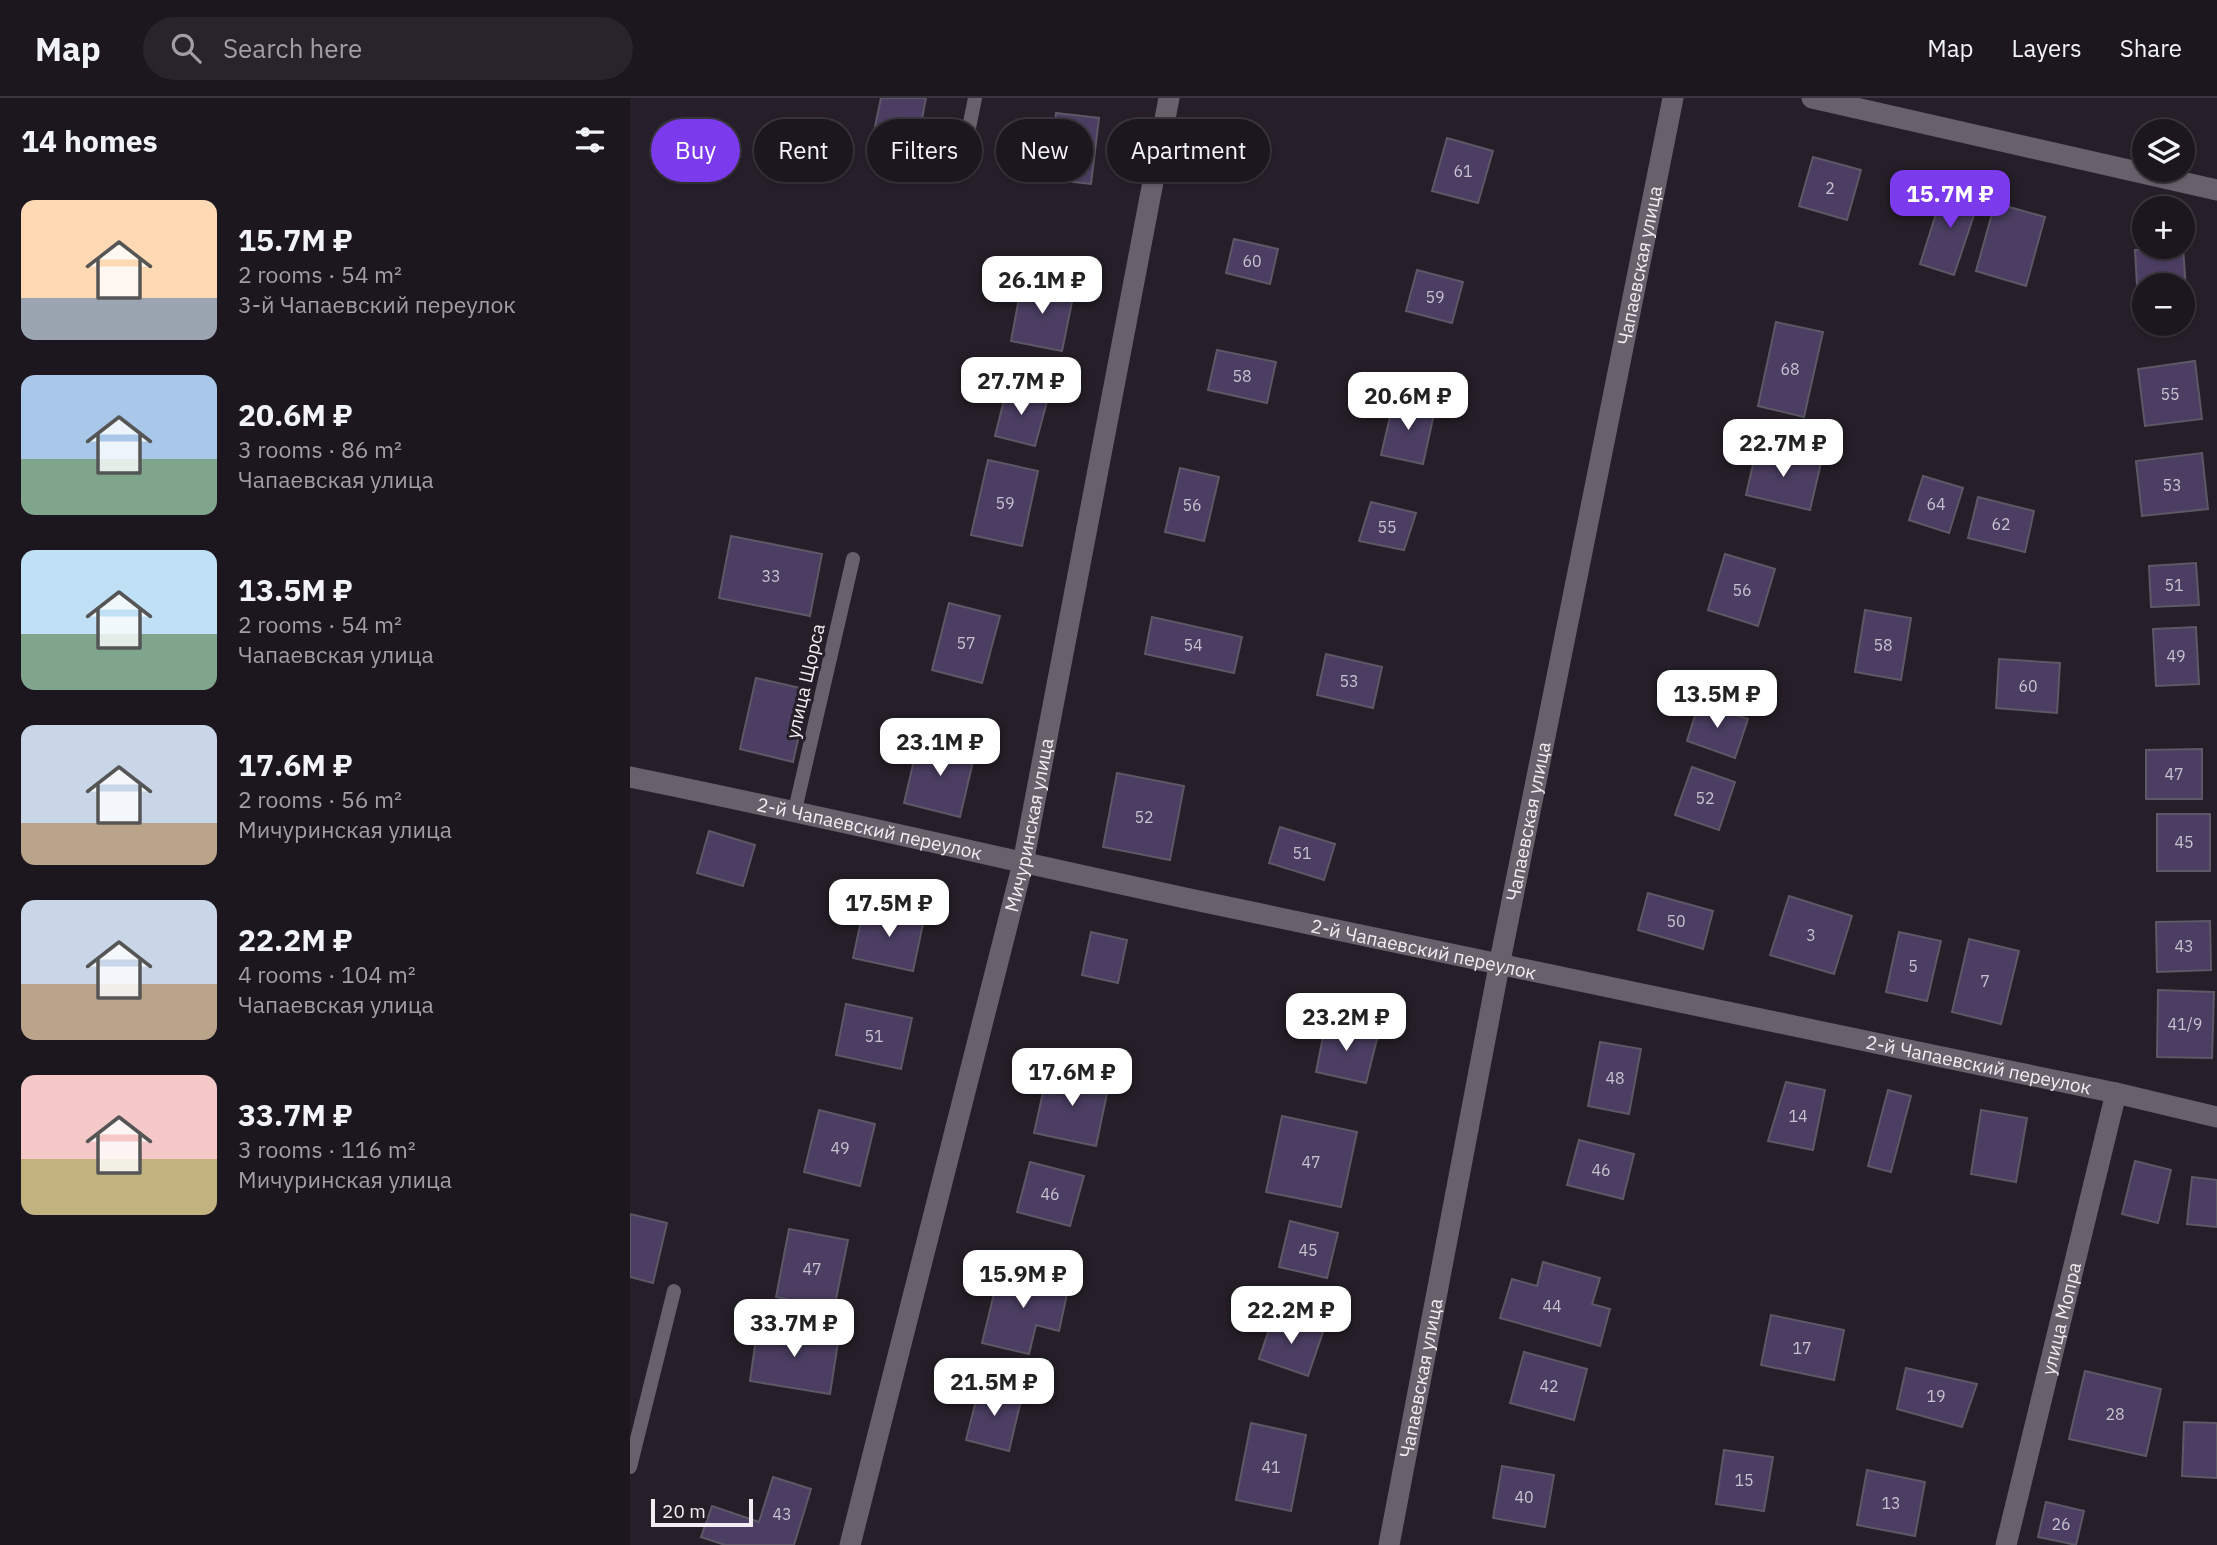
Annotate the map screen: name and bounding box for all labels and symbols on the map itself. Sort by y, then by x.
house number: 61 [1453,161,1473,181]
pin: 15.7M ₽ [1885,170,2015,230]
house number: 2 [1825,178,1835,198]
street label: Чапаевская улица [1612,184,1667,347]
house number: 60 [1242,251,1262,271]
pin: 26.1M ₽ [977,256,1107,316]
house number: 59 [1425,287,1445,307]
pin: 27.7M ₽ [956,358,1086,417]
house number: 68 [1780,359,1800,379]
house number: 58 [1232,366,1252,386]
pin: 20.6M ₽ [1343,372,1473,432]
house number: 55 [2160,384,2180,404]
pin: 22.7M ₽ [1718,420,1848,479]
house number: 53 [2162,475,2182,495]
house number: 59 [995,493,1015,513]
house number: 64 [1926,494,1946,514]
house number: 56 [1182,495,1202,515]
house number: 62 [1991,514,2011,534]
house number: 55 [1377,517,1397,537]
house number: 33 [761,566,781,586]
house number: 51 [2164,575,2184,595]
house number: 56 [1732,580,1752,600]
street label: улица Щорса [780,621,830,741]
house number: 57 [956,633,976,653]
house number: 54 [1183,635,1203,655]
house number: 58 [1873,635,1893,655]
house number: 49 [2166,646,2186,666]
pin: 13.5M ₽ [1652,670,1782,730]
house number: 53 [1339,671,1359,691]
house number: 60 [2018,676,2038,696]
pin: 23.1M ₽ [875,718,1005,778]
street label: Мичуринская улица [999,736,1059,915]
street label: Чапаевская улица [1500,740,1556,903]
house number: 47 [2164,764,2184,784]
house number: 52 [1695,788,1715,808]
street label: 2-й Чапаевский переулок [755,792,984,865]
house number: 52 [1134,807,1154,827]
house number: 45 [2174,832,2194,852]
house number: 51 [1292,843,1312,863]
pin: 17.5M ₽ [824,880,954,939]
house number: 50 [1666,911,1686,931]
street label: 2-й Чапаевский переулок [1309,913,1538,984]
house number: 3 [1806,925,1816,945]
house number: 43 [2174,936,2194,956]
house number: 5 [1908,956,1918,976]
house number: 7 [1980,971,1990,991]
pin: 23.2M ₽ [1281,993,1411,1053]
house number: 41/9 [2168,1014,2202,1034]
house number: 51 [864,1026,884,1046]
street label: 2-й Чапаевский переулок [1864,1030,2094,1100]
pin: 17.6M ₽ [1007,1048,1137,1108]
house number: 48 [1605,1068,1625,1088]
house number: 14 [1788,1106,1808,1126]
house number: 49 [830,1138,850,1158]
house number: 47 [1301,1152,1321,1172]
house number: 46 [1591,1160,1611,1180]
house number: 46 [1040,1184,1060,1204]
house number: 45 [1298,1240,1318,1260]
pin: 15.9M ₽ [958,1250,1088,1310]
house number: 47 [802,1259,822,1279]
street label: улица Мопра [2036,1260,2086,1377]
pin: 22.2M ₽ [1226,1286,1356,1346]
street label: Чапаевская улица [1394,1296,1448,1460]
house number: 44 [1542,1296,1562,1316]
pin: 33.7M ₽ [729,1300,859,1359]
house number: 17 [1792,1338,1812,1358]
pin: 21.5M ₽ [929,1358,1059,1418]
house number: 42 [1539,1376,1559,1396]
house number: 19 [1926,1386,1946,1406]
house number: 28 [2105,1404,2125,1424]
house number: 41 [1261,1457,1281,1477]
house number: 15 [1734,1470,1754,1490]
house number: 40 [1514,1487,1534,1507]
house number: 13 [1881,1493,1901,1513]
scale bar [651,1496,752,1528]
house number: 43 [772,1504,792,1524]
house number: 26 [2051,1514,2071,1534]

